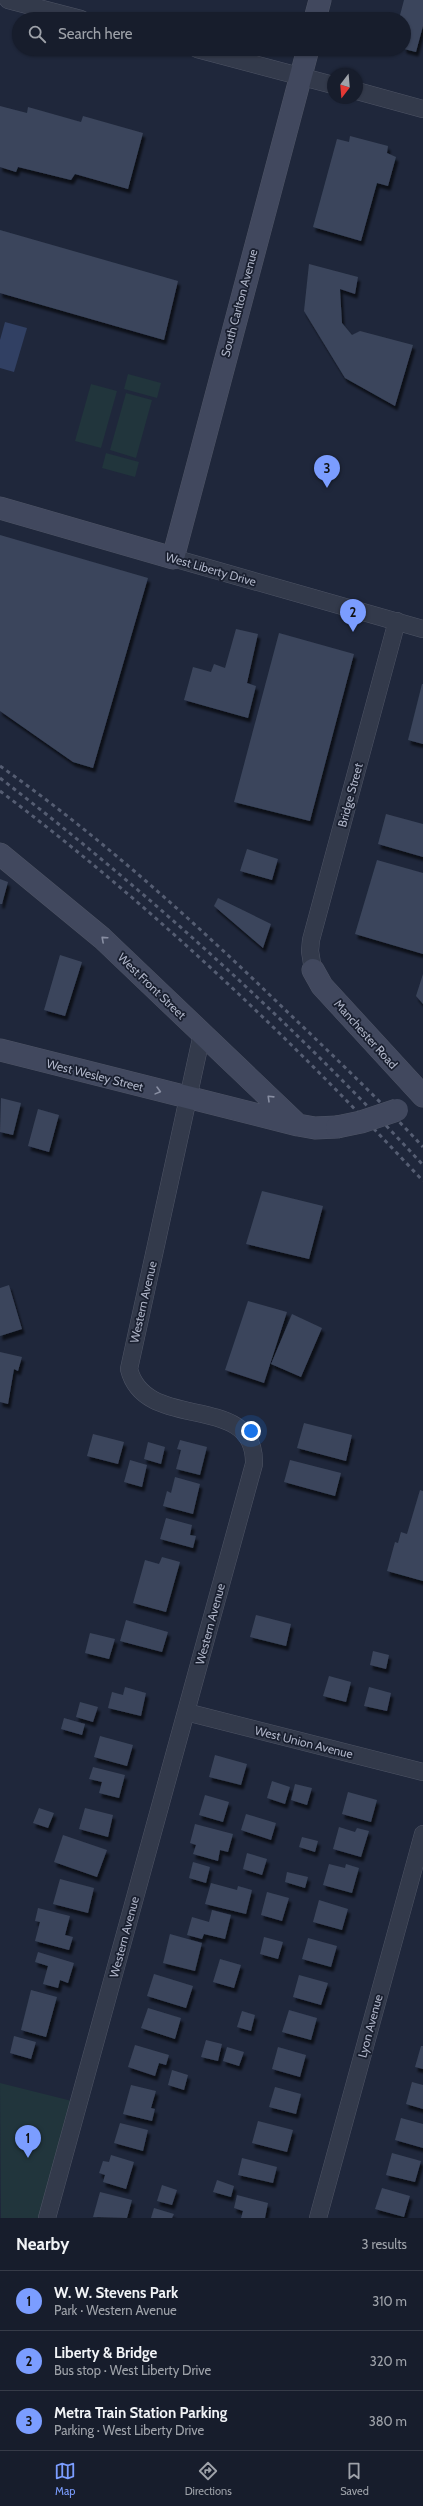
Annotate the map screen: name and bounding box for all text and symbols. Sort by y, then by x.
search box [12,12,411,56]
icon: search [26,23,48,45]
text: Search here [58,25,133,43]
north arrow [327,68,363,104]
street label: South Carlton Avenue [217,247,261,359]
pin: 3 [314,455,340,488]
street label: West Liberty Drive [164,549,258,589]
pin: 2 [340,599,366,632]
street label: Bridge Street [334,761,366,829]
one-way arrow [101,937,108,944]
street label: West Front Street [115,950,189,1022]
street label: Manchester Road [331,996,401,1072]
street label: West Wesley Street [45,1056,145,1094]
one-way arrow [155,1087,161,1095]
one-way arrow [267,1096,274,1103]
street label: Western Avenue [126,1260,160,1344]
your location [241,1421,261,1441]
street label: Western Avenue [192,1582,228,1666]
street label: West Union Avenue [253,1723,355,1761]
street label: Western Avenue [106,1895,142,1979]
street label: Lyon Avenue [354,1993,386,2059]
pin: 1 [15,2125,41,2158]
text: Nearby [16,2234,69,2254]
text: 3 results [361,2236,407,2252]
text: W. W. Stevens Park [54,2284,178,2302]
text: 1 [27,2293,31,2309]
text: 310 m [372,2293,407,2309]
text: Park · Western Avenue [54,2302,177,2318]
text: Liberty & Bridge [54,2344,157,2362]
text: 2 [26,2353,32,2369]
text: 320 m [370,2353,407,2369]
text: Bus stop · West Liberty Drive [54,2362,211,2378]
text: Metra Train Station Parking [54,2404,227,2422]
text: 3 [25,2413,33,2429]
text: 380 m [369,2413,407,2429]
text: Parking · West Liberty Drive [54,2422,204,2438]
tab: Map [54,2460,76,2498]
tab: Directions [185,2460,232,2498]
tab: Saved [340,2460,369,2498]

